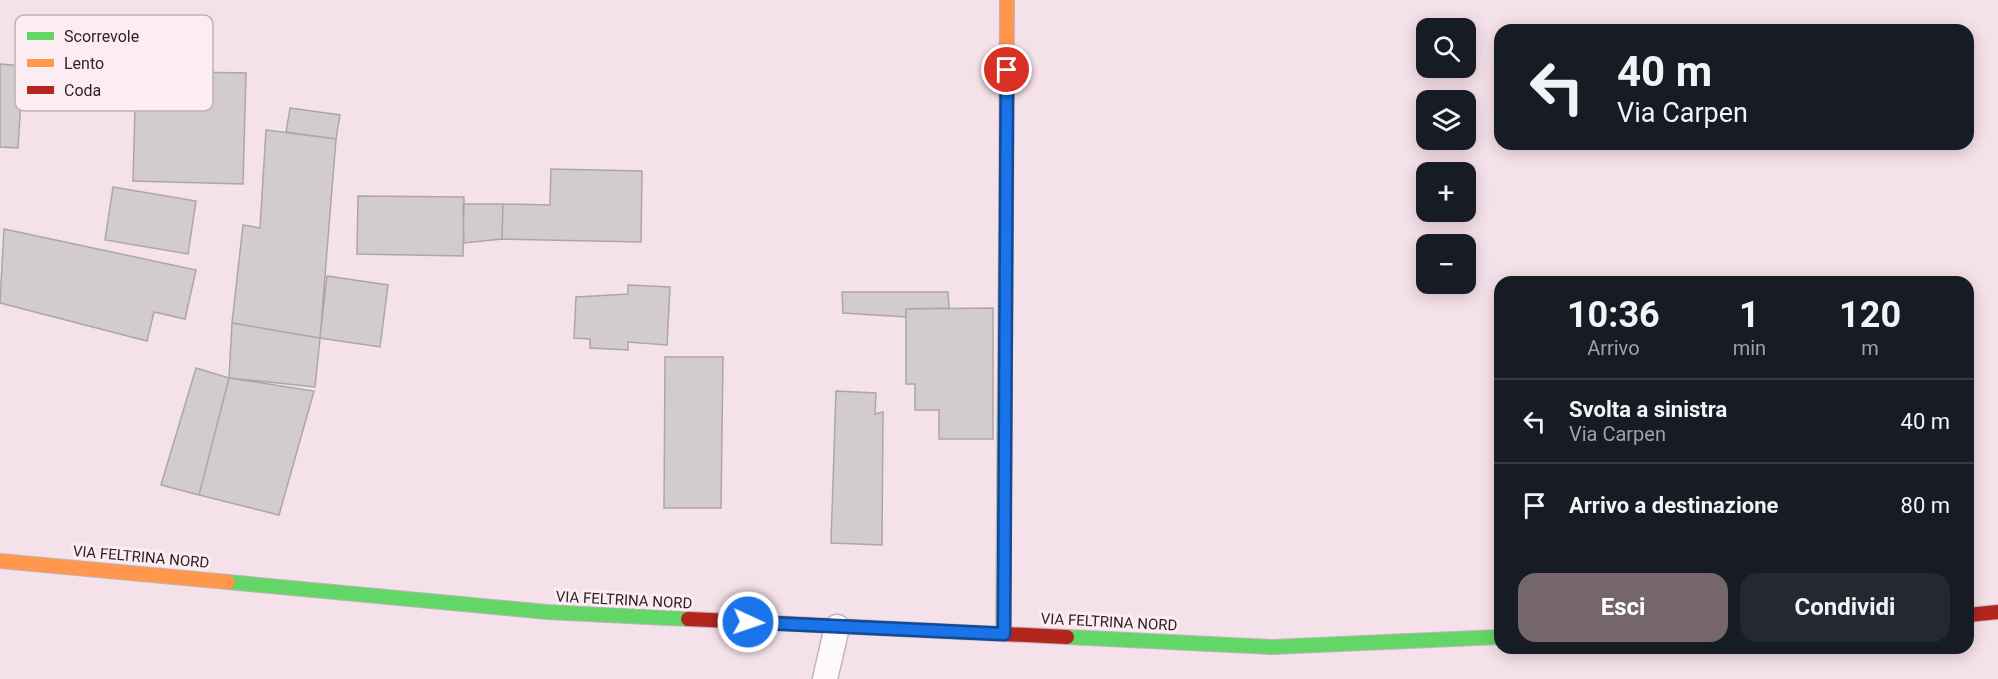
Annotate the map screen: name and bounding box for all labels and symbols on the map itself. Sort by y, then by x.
legend [15,15,213,111]
text: Scorrevole [64,27,139,46]
pin [981,44,1032,95]
text: Lento [64,54,104,73]
text: Coda [64,81,101,100]
street label: VIA FELTRINA NORD [72,542,210,572]
street label: VIA FELTRINA NORD [555,587,693,613]
position arrow [716,590,780,654]
street label: VIA FELTRINA NORD [1040,609,1178,635]

